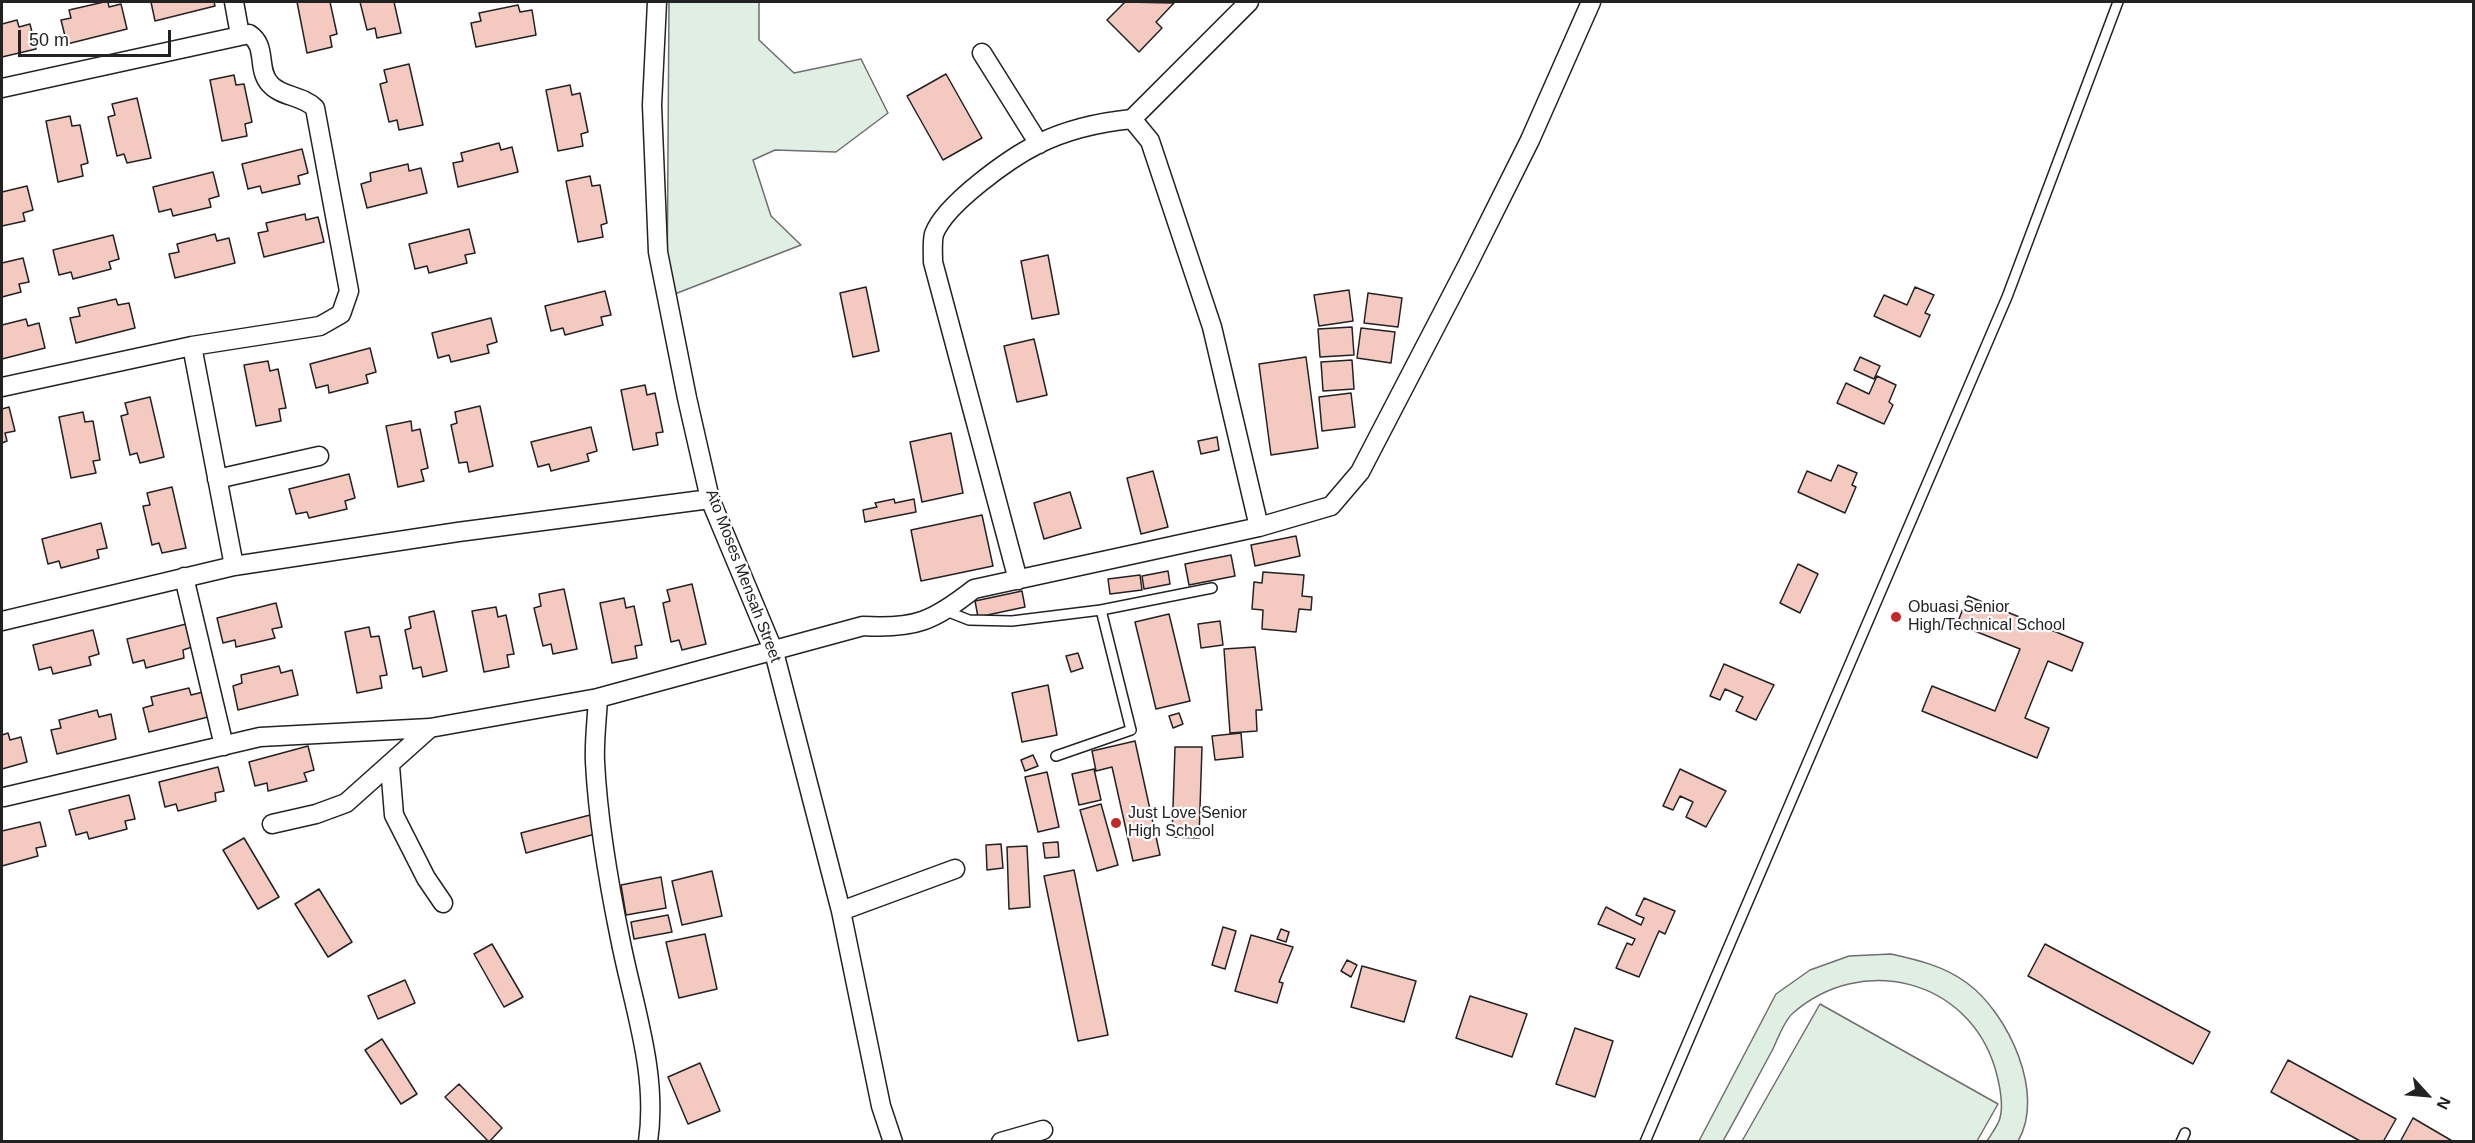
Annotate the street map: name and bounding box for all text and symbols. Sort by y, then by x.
scale bar [21,18,174,56]
text: 50 m [29,30,69,50]
street label: Ato Moses Mensah Street [701,487,785,665]
place label: Obuasi Senior High/Technical School [1908,598,2065,636]
marker: Obuasi Senior High/Technical School [1889,610,1903,624]
place label: Just Love Senior High School [1128,804,1247,842]
marker: Just Love Senior High School [1109,816,1123,830]
north arrow [2397,1065,2457,1125]
text: N [2433,1094,2454,1112]

